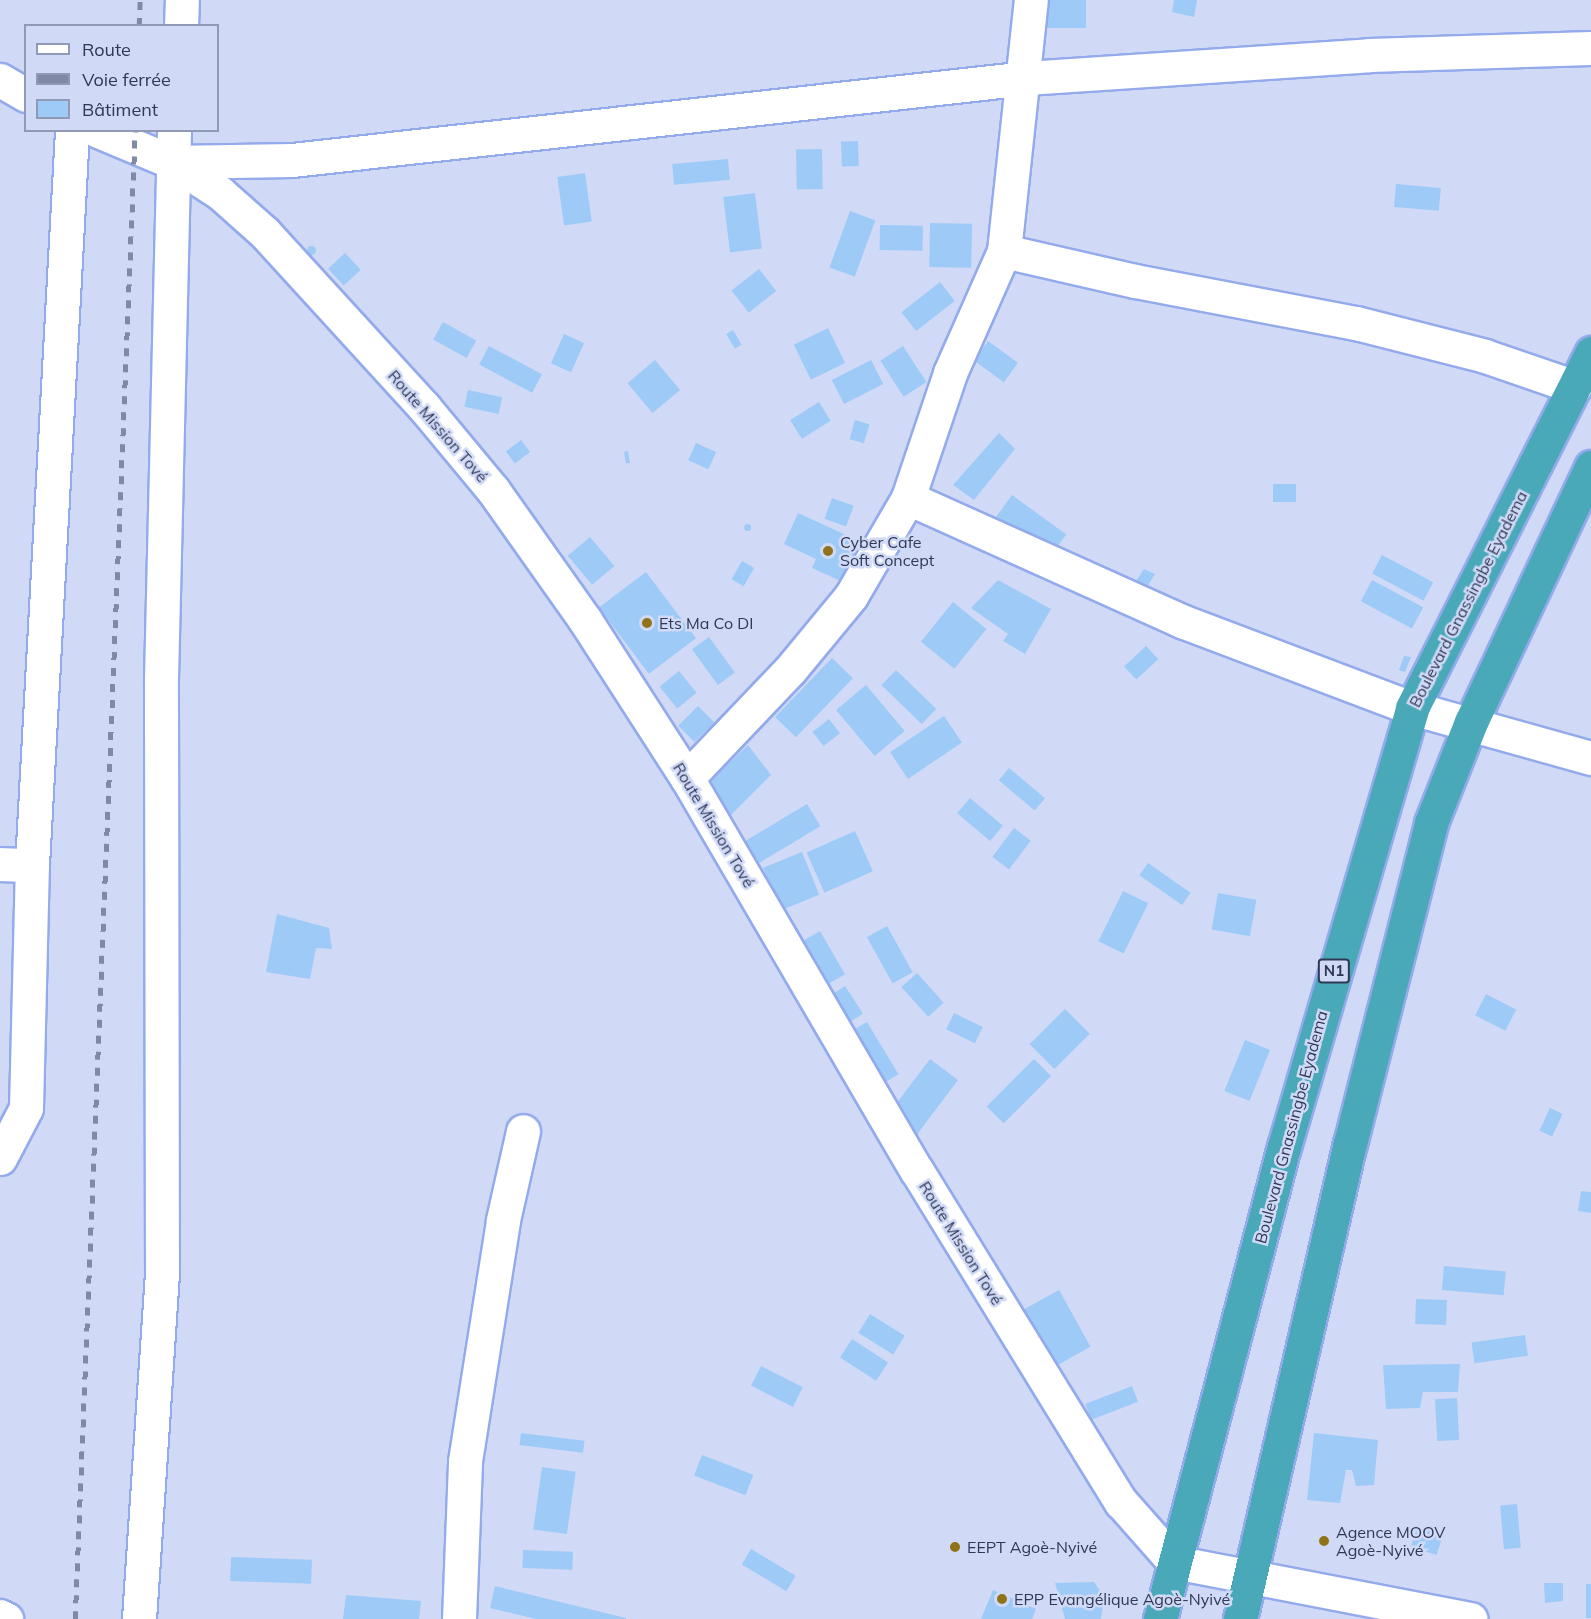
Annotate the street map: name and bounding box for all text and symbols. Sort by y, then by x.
legend [24,24,219,132]
text: Route [82,38,131,61]
text: Voie ferrée [82,68,171,91]
text: Bâtiment [82,98,158,121]
street label: Route Mission Tové [384,366,492,486]
street label: Boulevard Gnassingbe Eyadema [1405,488,1531,710]
place label: Cyber Cafe Soft Concept [840,532,934,570]
marker: Cyber Cafe Soft Concept [821,544,835,558]
place label: Ets Ma Co DI [659,613,753,633]
marker: Ets Ma Co DI [640,616,654,630]
street label: Route Mission Tové [669,759,759,891]
road number: N1 [1318,959,1350,983]
street label: Boulevard Gnassingbe Eyadema [1251,1009,1331,1245]
street label: Route Mission Tové [915,1178,1007,1308]
place label: Agence MOOV Agoè-Nyivé [1336,1522,1445,1560]
marker: Agence MOOV Agoè-Nyivé [1317,1534,1331,1548]
place label: EEPT Agoè-Nyivé [967,1537,1097,1557]
marker: EEPT Agoè-Nyivé [948,1540,962,1554]
place label: EPP Evangélique Agoè-Nyivé [1014,1589,1230,1609]
marker: EPP Evangélique Agoè-Nyivé [995,1592,1009,1606]

